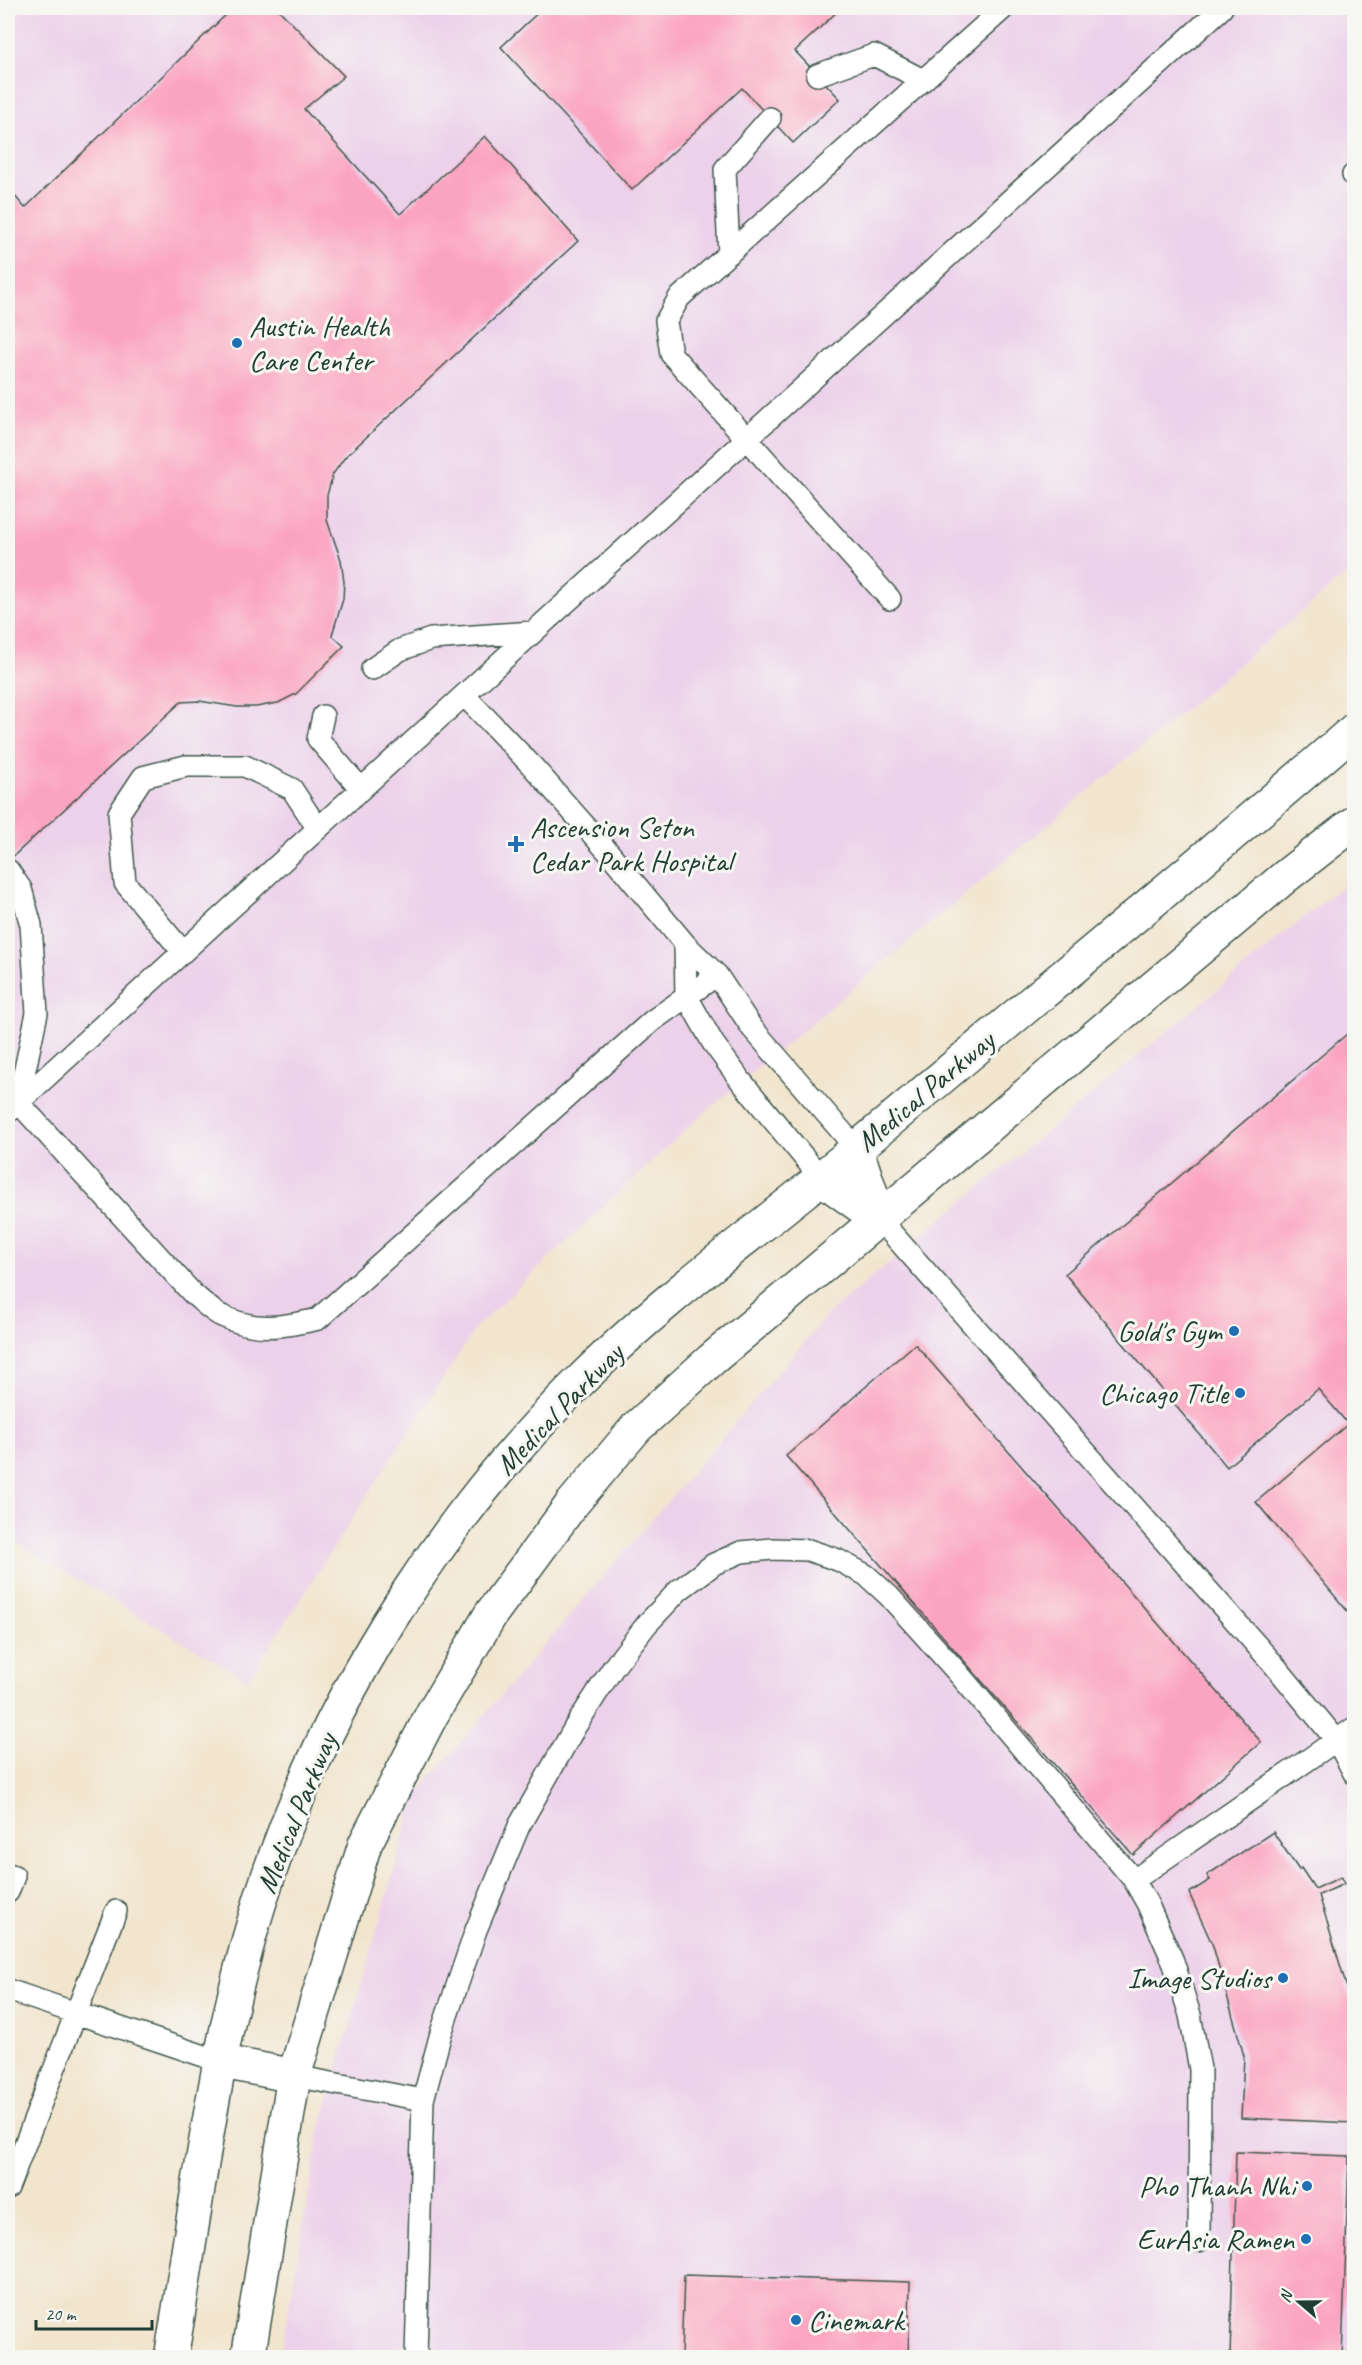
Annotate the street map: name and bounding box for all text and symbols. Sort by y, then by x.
place label: Austin Health Care Center [249,307,390,379]
marker: Austin Health Care Center [230,336,244,350]
place label: Ascension Seton Cedar Park Hospital [530,808,737,880]
marker: Ascension Seton Cedar Park Hospital [507,835,525,853]
street label: Medical Parkway [848,1020,1004,1160]
place label: Gold's Gym [1117,1312,1223,1350]
marker: Gold's Gym [1227,1324,1241,1338]
street label: Medical Parkway [487,1333,633,1483]
place label: Chicago Title [1099,1374,1230,1412]
marker: Chicago Title [1233,1386,1247,1400]
street label: Medical Parkway [247,1725,346,1899]
place label: Image Studios [1128,1959,1274,1997]
marker: Image Studios [1276,1971,1290,1985]
place label: Pho Thanh Nhi [1139,2167,1298,2205]
marker: Pho Thanh Nhi [1300,2179,1314,2193]
place label: EurAsia Ramen [1137,2220,1295,2258]
marker: EurAsia Ramen [1299,2232,1313,2246]
north arrow [1269,2272,1329,2332]
text: N [1275,2286,1298,2305]
scale bar [36,2293,152,2331]
place label: Cinemark [808,2301,905,2339]
text: 20 m [45,2303,78,2325]
marker: Cinemark [789,2313,803,2327]

